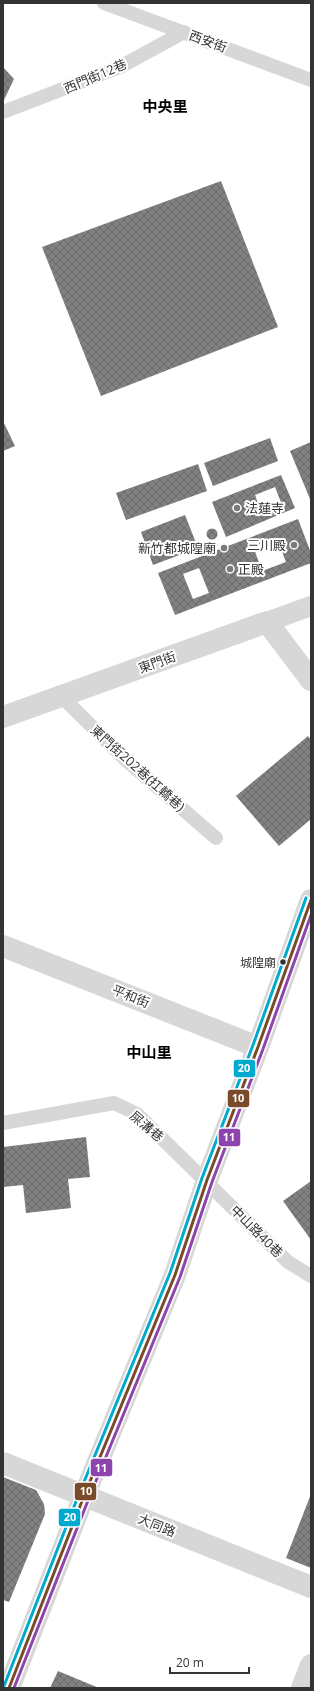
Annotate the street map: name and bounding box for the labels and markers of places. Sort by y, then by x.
place label: 法蓮寺 [245,499,284,517]
marker: 法蓮寺 [232,503,242,513]
place label: 三川殿 [247,536,286,554]
place label: 新竹都城隍廟 [138,539,216,557]
marker: 三川殿 [289,540,299,550]
marker: 新竹都城隍廟 [219,543,229,553]
place label: 正殿 [238,560,264,578]
marker: 正殿 [225,564,235,574]
place label: 城隍廟 [240,954,276,971]
marker: 城隍廟 [278,957,288,967]

